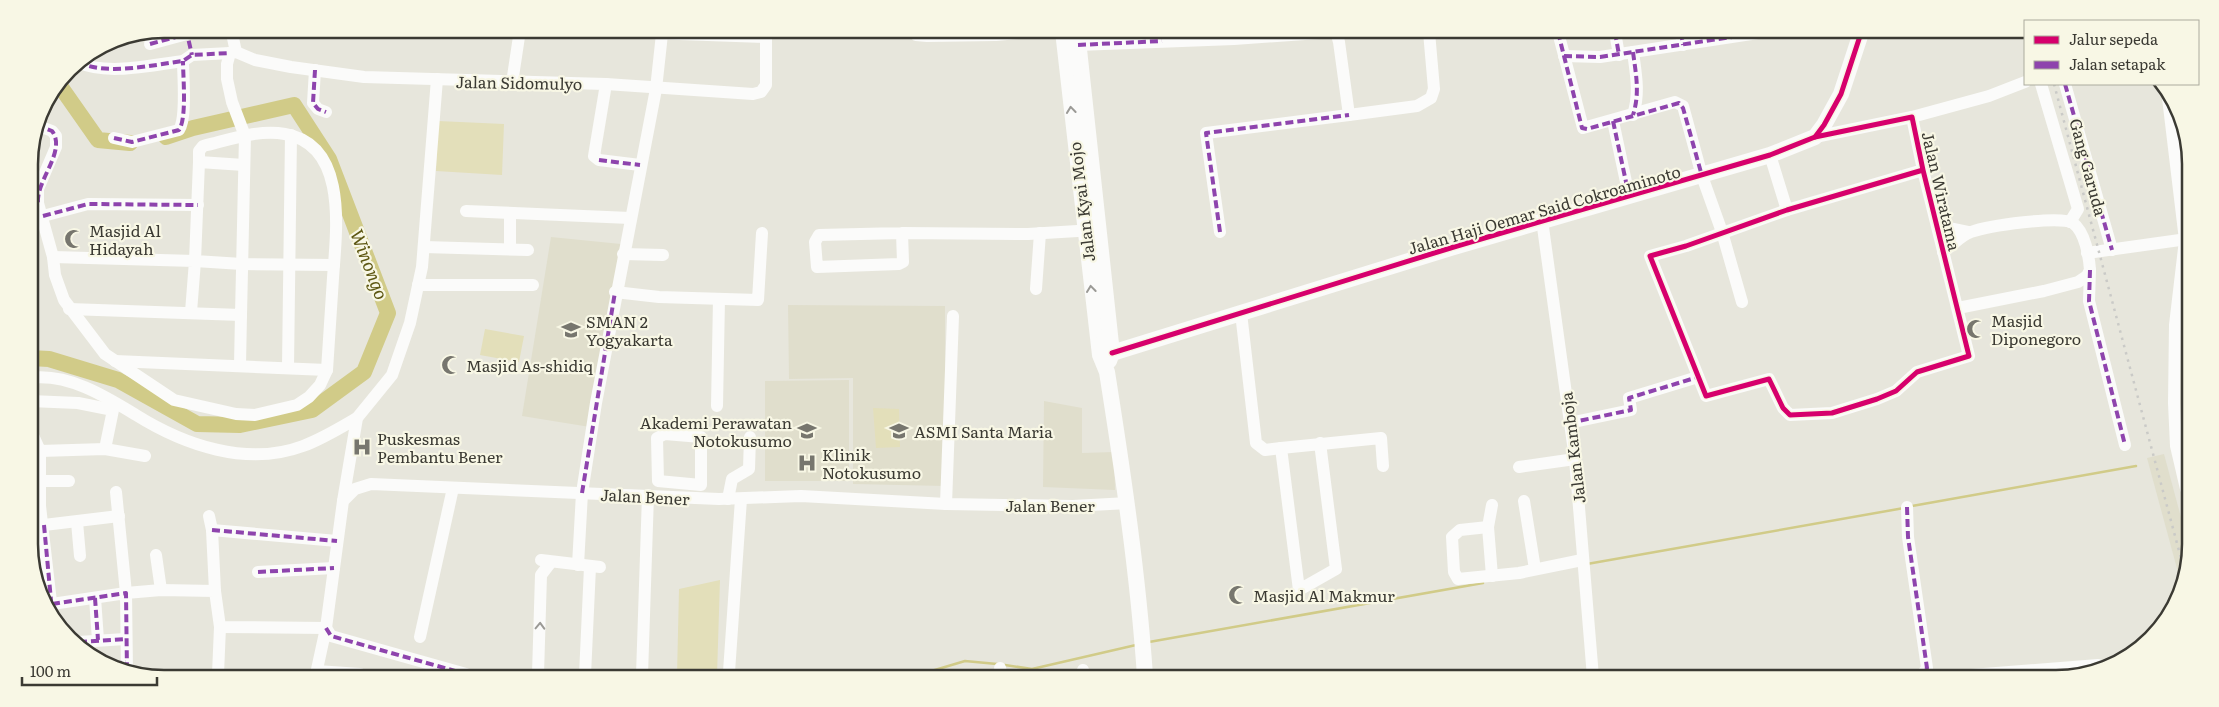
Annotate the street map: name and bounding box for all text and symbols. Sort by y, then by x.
legend [2024,20,2199,85]
text: Jalur sepeda [2069,27,2159,50]
text: Jalan setapak [2069,52,2166,75]
street label: Jalan Sidomulyo [456,69,582,95]
one-way arrow [1066,106,1077,114]
street label: Gang Garuda [2064,116,2114,219]
street label: Jalan Wiratama [1917,129,1967,253]
street label: Jalan Kyai Mojo [1062,141,1100,263]
street label: Jalan Haji Oemar Said Cokroaminoto [1405,159,1683,259]
place label: Masjid Al Hidayah [89,218,161,260]
water label: Winongo [344,225,396,303]
mosque icon: Masjid Al Hidayah [63,228,85,250]
one-way arrow [1087,285,1097,294]
place label: Masjid Diponegoro [1991,308,2081,350]
place label: SMAN 2 Yogyakarta [586,309,673,351]
mosque icon: Masjid Diponegoro [1965,318,1987,340]
school or university icon: SMAN 2 Yogyakarta [560,319,582,341]
place label: Masjid As-shidiq [466,353,594,377]
mosque icon: Masjid As-shidiq [440,354,462,376]
street label: Jalan Kamboja [1553,390,1591,505]
place label: Akademi Perawatan Notokusumo [640,410,792,452]
place label: ASMI Santa Maria [914,419,1053,443]
school or university icon: Akademi Perawatan Notokusumo [796,420,818,442]
school or university icon: ASMI Santa Maria [888,420,910,442]
place label: Puskesmas Pembantu Bener [377,426,503,468]
hospital icon: Puskesmas Pembantu Bener [351,436,373,458]
place label: Klinik Notokusumo [822,442,921,484]
hospital icon: Klinik Notokusumo [796,452,818,474]
street label: Jalan Bener [600,482,691,510]
street label: Jalan Bener [1005,493,1095,517]
place label: Masjid Al Makmur [1253,583,1395,607]
mosque icon: Masjid Al Makmur [1227,584,1249,606]
one-way arrow [534,622,545,630]
scale bar [22,654,158,686]
text: 100 m [30,659,71,682]

